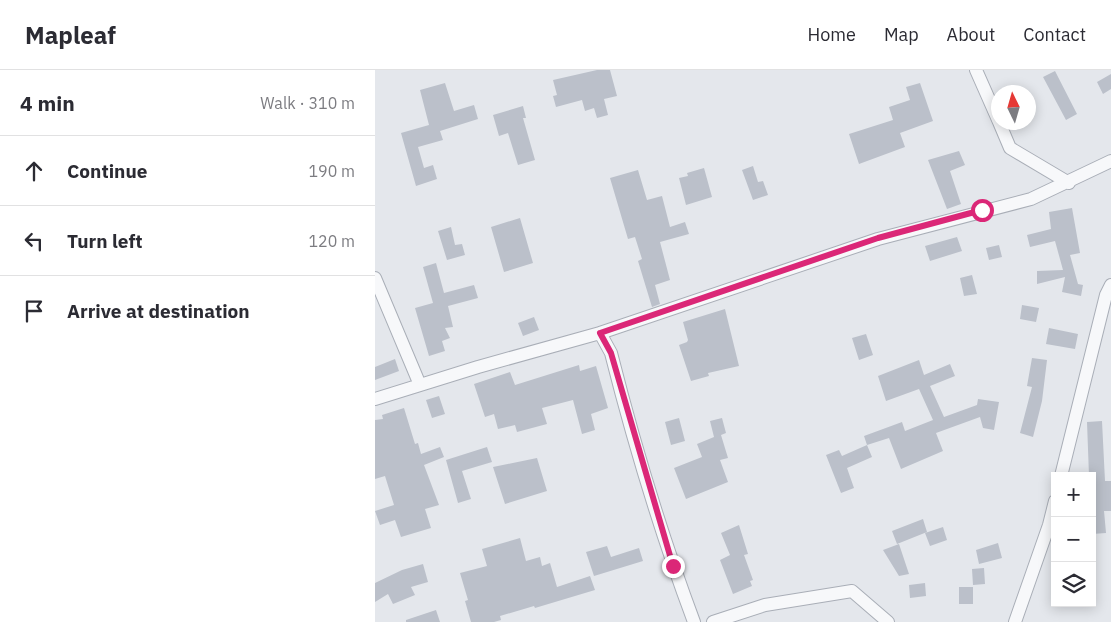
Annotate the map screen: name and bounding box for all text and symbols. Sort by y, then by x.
text: Mapleaf [25,19,116,51]
text: Home [808,23,856,46]
text: Map [884,23,919,46]
text: About [947,23,995,46]
text: Contact [1023,23,1086,46]
north arrow [991,85,1036,130]
text: 4 min [20,89,75,117]
text: Walk · 310 m [260,93,355,113]
icon: ahead [20,157,48,185]
text: Continue [67,159,147,183]
text: 190 m [308,161,355,181]
route start [971,199,994,222]
icon: left [20,227,48,255]
text: Turn left [67,229,143,253]
text: 120 m [308,231,355,251]
icon: arrive [20,297,48,325]
text: Arrive at destination [67,299,250,323]
map controls [1051,472,1096,607]
button: + [1051,472,1096,517]
button: − [1051,517,1096,562]
route end [662,555,685,578]
button: layers [1051,562,1096,607]

